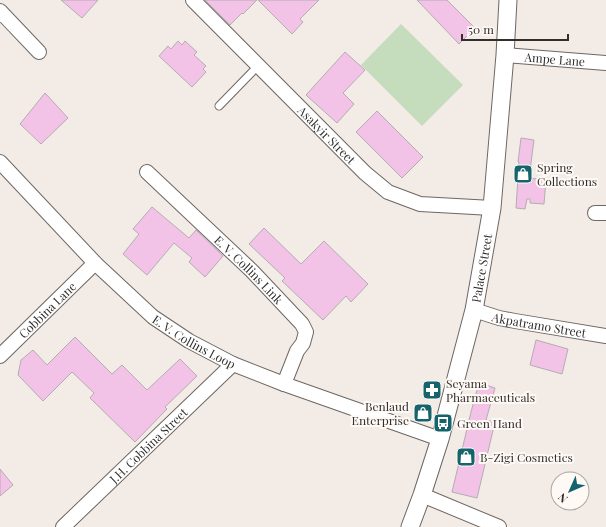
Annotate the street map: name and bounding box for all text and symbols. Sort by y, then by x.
scale bar [462,16,568,42]
text: 50 m [468,21,494,37]
street label: Ampe Lane [523,49,586,69]
street label: Asakyir Street [294,102,360,168]
place label: Spring Collections [537,159,597,189]
shop icon: Spring Collections [512,163,534,185]
street label: E. V. Collins Link [211,232,287,307]
street label: Palace Street [467,232,495,304]
street label: Cobbina Lane [15,278,79,342]
street label: Akpatramo Street [489,308,588,341]
street label: E. V. Collins Loop [150,311,238,372]
place label: Seyama Pharmaceuticals [446,375,535,405]
pharmacy icon: Seyama Pharmaceuticals [421,379,443,401]
place label: Benlaud Enterprise [352,398,409,428]
shop icon: Benlaud Enterprise [412,402,434,424]
street label: J.H. Cobbina Street [105,404,191,487]
bus stop icon: Green Hand [432,412,454,434]
place label: Green Hand [457,415,522,431]
shop icon: B-Zigi Cosmetics [455,446,477,468]
place label: B-Zigi Cosmetics [480,449,573,465]
north arrow [550,471,590,511]
text: N [554,490,571,507]

